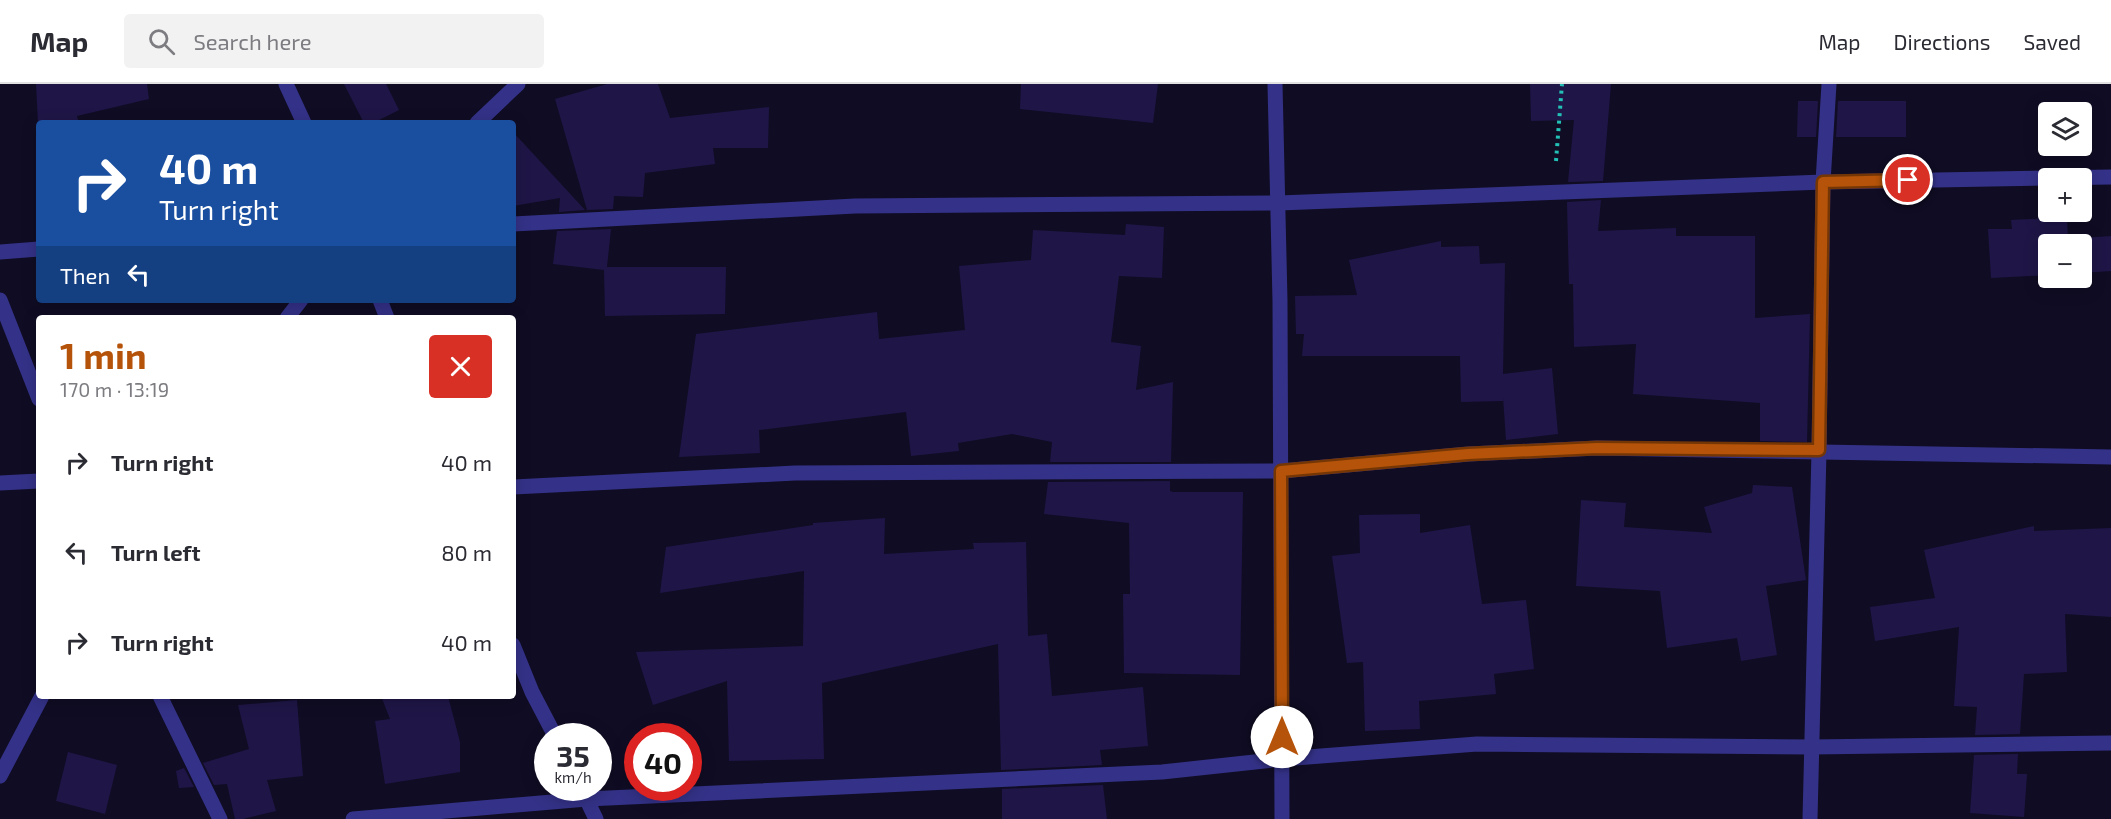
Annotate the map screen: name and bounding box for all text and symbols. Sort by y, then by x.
search box [124,14,544,68]
text: Map [30,24,88,58]
icon: search [145,25,178,58]
text: Search here [193,28,312,54]
text: Map [1818,29,1861,54]
text: Directions [1894,29,1990,54]
text: Saved [2023,29,2081,54]
map controls [2038,102,2092,288]
button: layers [2038,102,2092,156]
text: 40 m [159,142,258,192]
icon: right [60,144,138,222]
pin [1882,154,1933,205]
icon: arrive [1891,163,1924,196]
button: + [2038,168,2092,222]
text: Turn right [159,193,279,225]
button: − [2038,234,2092,288]
icon: left [122,258,155,291]
text: Then [60,262,110,288]
text: 1 min [60,333,147,376]
button: close [429,335,492,398]
text: 170 m · 13:19 [60,377,169,401]
icon: right [60,446,93,479]
text: Turn right [111,449,213,475]
text: 40 m [441,449,492,475]
icon: left [60,536,93,569]
text: Turn left [111,539,200,565]
text: 80 m [441,539,492,565]
icon: right [60,626,93,659]
text: Turn right [111,629,213,655]
text: 40 m [441,629,492,655]
position arrow [1250,705,1314,769]
speed limit sign: 40 [624,723,702,801]
text: 35 [556,737,590,773]
text: km/h [554,768,592,786]

